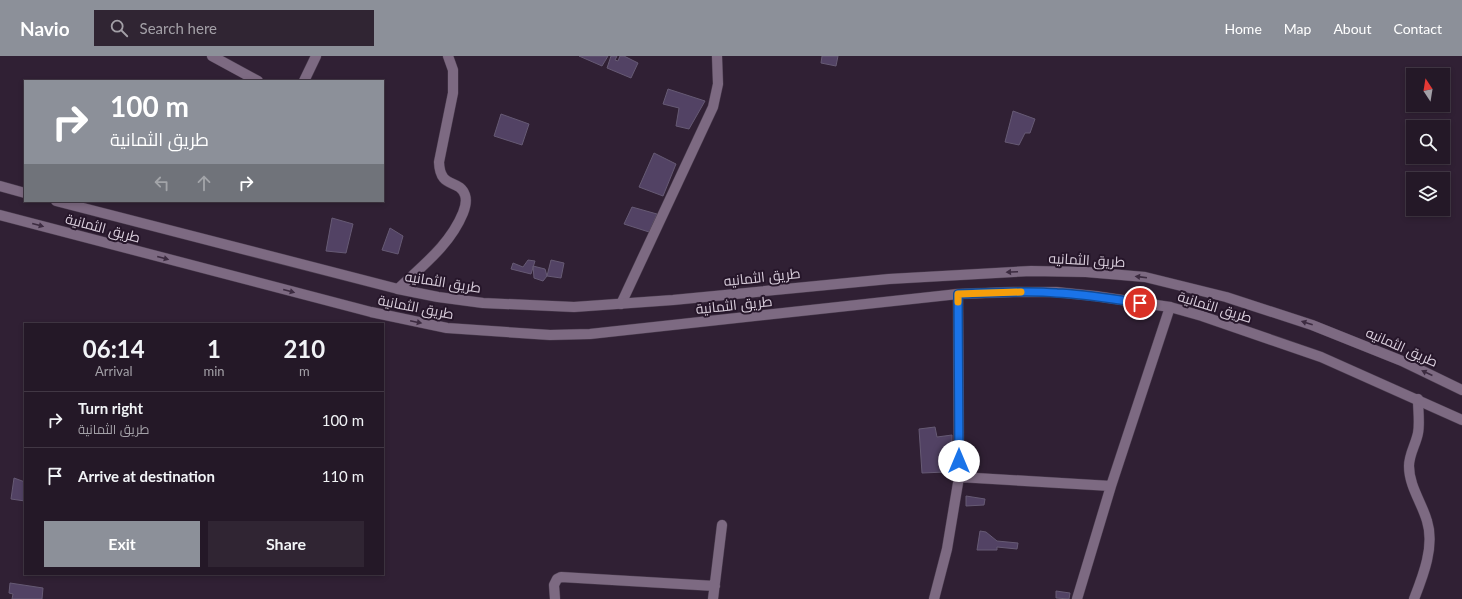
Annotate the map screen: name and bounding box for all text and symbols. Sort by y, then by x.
search box [94,10,374,46]
text: Navio [20,17,70,40]
icon: search [108,17,130,39]
text: Search here [140,19,217,37]
text: Home [1224,20,1262,37]
text: Map [1284,20,1311,37]
text: About [1333,20,1371,37]
text: Contact [1393,20,1442,37]
north arrow [1406,68,1450,112]
map controls [1406,68,1450,216]
text: 100 m [110,89,189,123]
icon: right [44,96,96,148]
button: search [1406,120,1450,164]
text: طريق الثمانية [110,128,209,150]
icon: left [151,172,173,194]
icon: ahead [193,172,215,194]
icon: right [235,172,257,194]
button: layers [1406,172,1450,216]
street label: طريق الثمانية [64,209,142,247]
one-way arrow [32,222,44,228]
street label: طريق الثمانيه [1048,249,1126,271]
one-way arrow [158,255,170,261]
street label: طريق الثمانيه [723,264,801,290]
street label: طريق الثمانيه [404,267,482,297]
one-way arrow [1005,269,1018,276]
one-way arrow [1135,274,1147,280]
pin [1123,286,1157,320]
street label: طريق الثمانية [1176,287,1254,327]
one-way arrow [283,288,295,294]
street label: طريق الثمانية [377,291,455,323]
street label: طريق الثمانية [695,292,773,318]
icon: arrive [1129,292,1151,314]
one-way arrow [409,319,422,325]
one-way arrow [1300,320,1312,326]
street label: طريق الثمانيه [1363,323,1441,371]
text: 06:14 [83,334,145,363]
text: 1 [207,334,221,363]
text: 210 [283,334,325,363]
text: Arrival [95,363,132,379]
text: min [204,363,225,379]
text: m [299,363,310,379]
one-way arrow [1421,370,1432,376]
text: Turn right [78,399,143,417]
icon: right [44,409,66,431]
text: 100 m [322,411,364,429]
text: طريق الثمانية [78,421,149,437]
position arrow [938,440,980,482]
icon: arrive [44,465,66,487]
text: Arrive at destination [78,467,215,485]
text: 110 m [322,467,364,485]
button: Exit [44,521,200,567]
button: Share [208,521,364,567]

